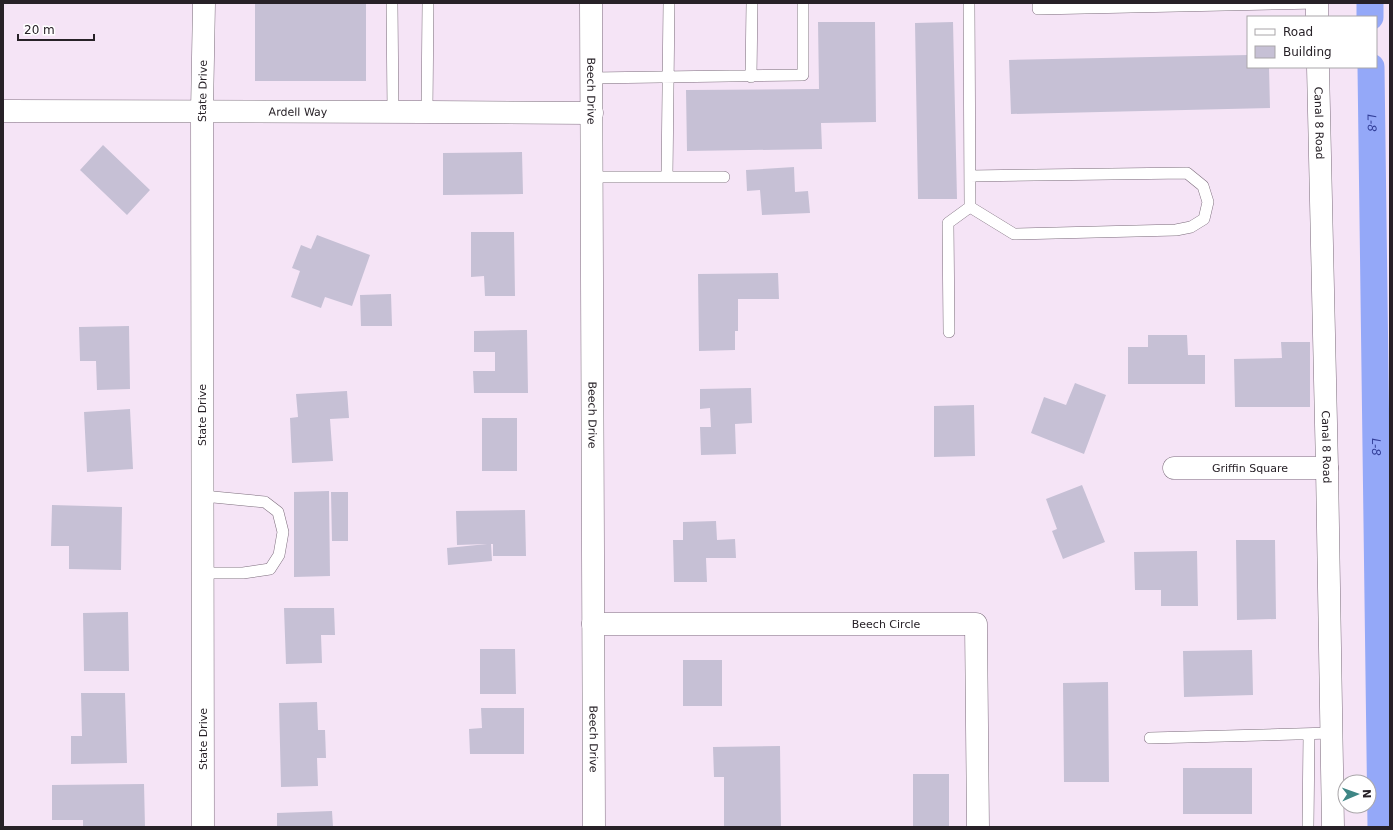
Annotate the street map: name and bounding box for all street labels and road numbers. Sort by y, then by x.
street label: Beech Drive [585,57,598,125]
street label: State Drive [195,60,209,122]
street label: Canal 8 Road [1312,86,1327,160]
street label: Ardell Way [269,105,328,118]
street label: Beech Drive [586,381,599,449]
street label: State Drive [196,384,209,446]
street label: Canal 8 Road [1319,410,1334,483]
street label: Griffin Square [1212,462,1288,475]
street label: Beech Circle [852,618,921,631]
street label: Beech Drive [587,705,600,773]
street label: State Drive [197,708,210,770]

